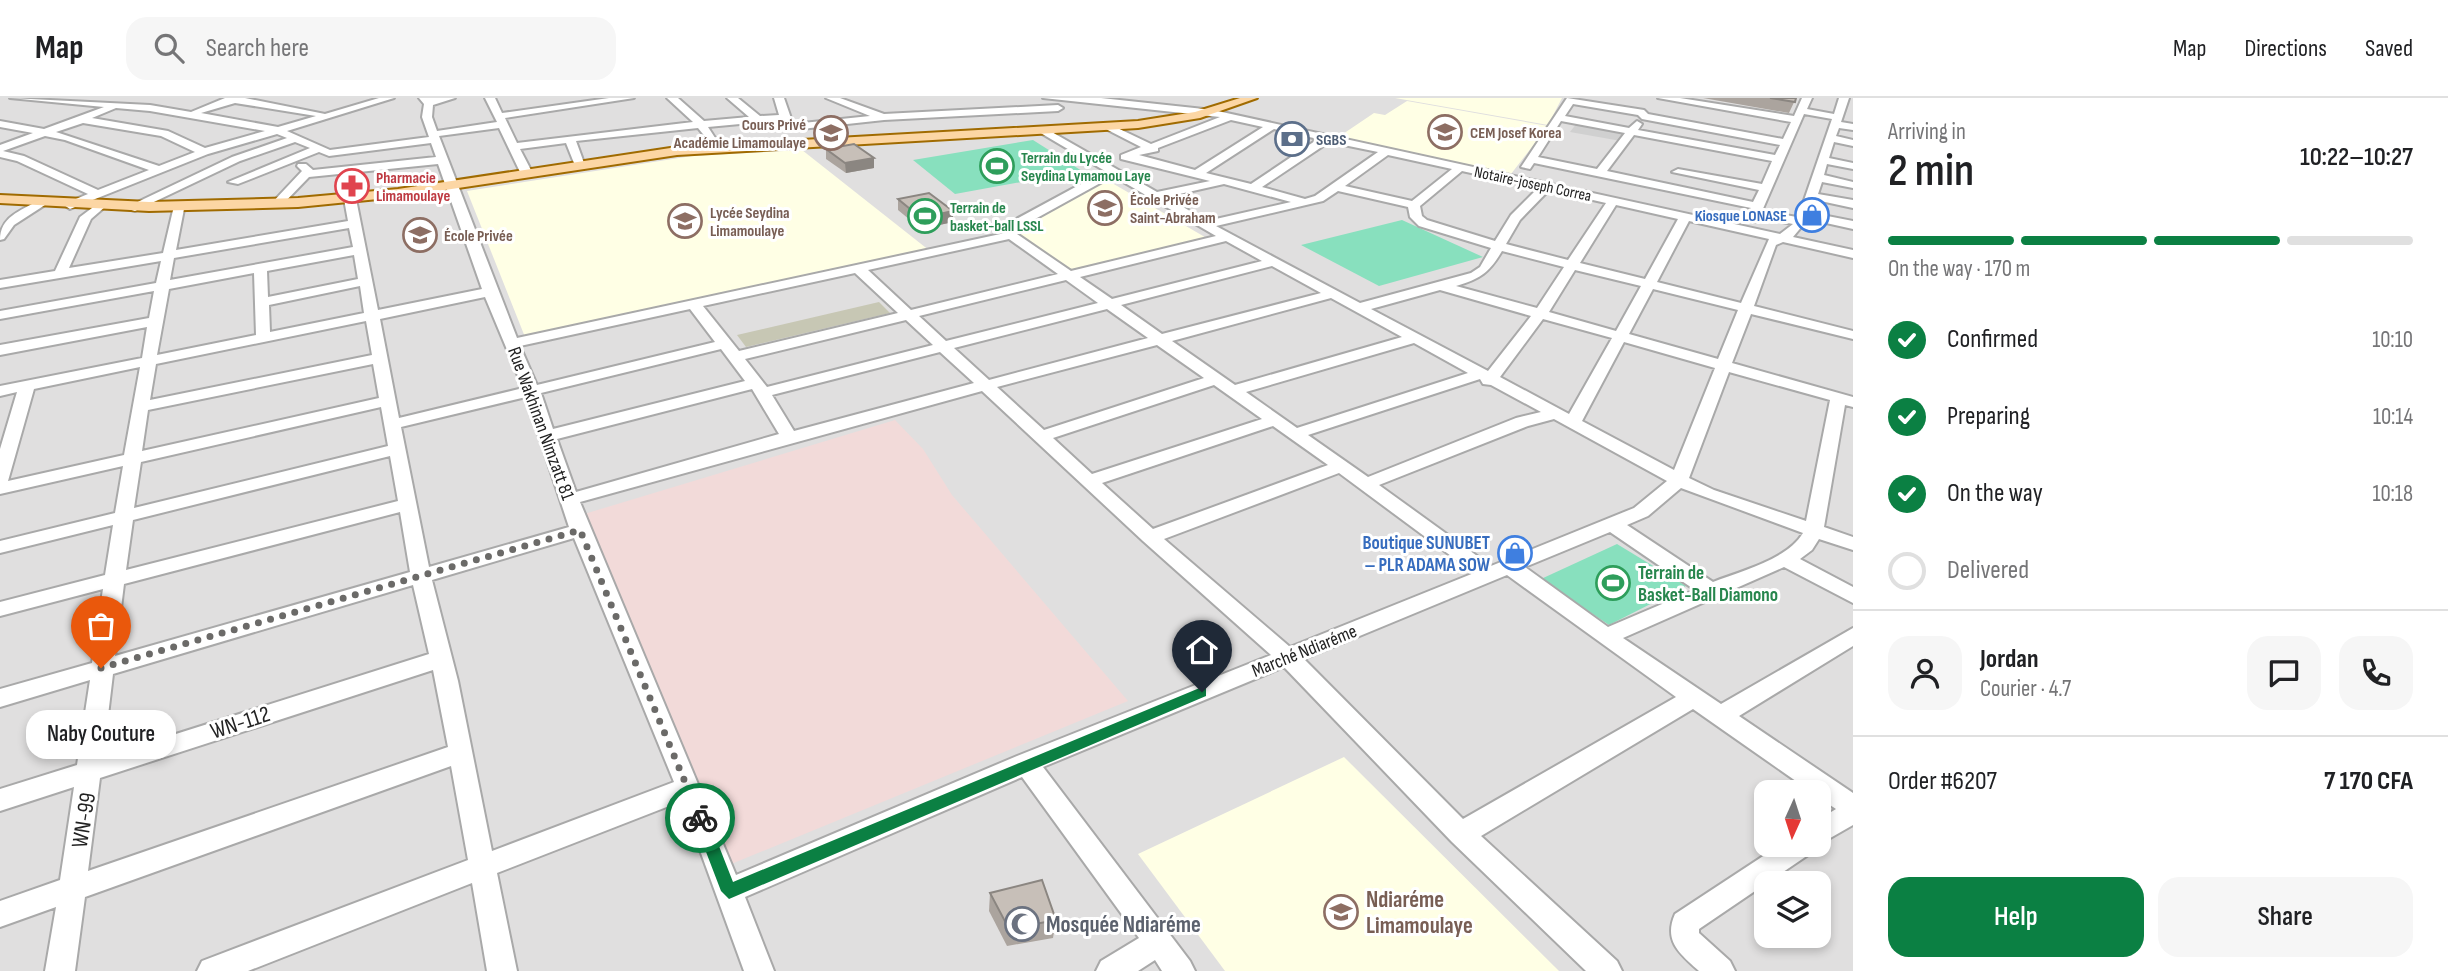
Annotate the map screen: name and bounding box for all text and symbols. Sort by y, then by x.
search box [126,17,616,80]
text: Map [35,28,84,68]
icon: search [150,29,188,67]
text: Search here [206,33,309,64]
text: Map [2173,34,2206,63]
text: Directions [2244,34,2327,63]
text: Saved [2365,34,2413,63]
school or university icon: CEM Josef Korea [1426,113,1464,151]
school or university icon: Cours Privé Académie Limamoulaye [812,114,850,152]
place label: Cours Privé Académie Limamoulaye [673,116,806,153]
text: Arriving in [1888,118,1966,146]
bank icon: SGBS [1273,120,1311,158]
place label: CEM Josef Korea [1470,124,1562,143]
place label: SGBS [1316,131,1346,150]
text: 10:22–10:27 [2300,142,2413,173]
text: 2 min [1888,144,1974,199]
sports icon: Terrain du Lycée Seydina Lymamou Laye [978,147,1016,185]
place label: Terrain du Lycée Seydina Lymamou Laye [1021,149,1151,186]
street label: Notaire-joseph Correa [1473,163,1593,206]
pharmacy icon: Pharmacie Limamoulaye [333,167,371,205]
place label: Pharmacie Limamoulaye [376,169,450,206]
school or university icon: École Privée Saint-Abraham [1086,189,1124,227]
place label: École Privée Saint-Abraham [1130,191,1216,228]
shop icon: Kiosque LONASE [1793,196,1831,234]
sports icon: Terrain de basket-ball LSSL [906,197,944,235]
place label: Terrain de basket-ball LSSL [950,199,1044,236]
school or university icon: Lycée Seydina Limamoulaye [666,202,704,240]
place label: Lycée Seydina Limamoulaye [710,204,790,241]
place label: Kiosque LONASE [1695,207,1787,226]
school or university icon: École Privée [401,216,439,254]
place label: École Privée [444,227,513,246]
text: On the way · 170 m [1888,255,2030,283]
icon: check [1888,321,1926,359]
text: Confirmed [1947,324,2038,355]
text: 10:10 [2372,326,2413,354]
street label: Rue Wakhinan Nimzatt 81 [502,344,579,504]
icon: check [1888,398,1926,436]
text: Preparing [1947,401,2030,432]
text: 10:14 [2373,403,2413,431]
icon: check [1888,475,1926,513]
text: On the way [1947,478,2043,509]
text: 10:18 [2372,480,2413,508]
place label: Boutique SUNUBET – PLR ADAMA SOW [1363,532,1491,577]
shop icon: Boutique SUNUBET – PLR ADAMA SOW [1496,534,1534,572]
text: Delivered [1947,555,2029,586]
place label: Terrain de Basket-Ball Diamono [1638,562,1778,607]
sports icon: Terrain de Basket-Ball Diamono [1594,564,1632,602]
pin [71,596,131,668]
icon: bag [82,607,120,645]
pin [1172,620,1232,692]
street label: Marché Ndiaréme [1249,620,1360,683]
icon: home [1183,631,1221,669]
button: person [1888,636,1962,710]
button: chat [2247,636,2321,710]
button: phone [2339,636,2413,710]
text: Jordan [1980,644,2038,675]
text: Courier · 4.7 [1980,675,2071,703]
street label: WN-112 [207,700,274,746]
callout: Naby Couture [26,710,176,759]
text: Naby Couture [47,720,155,748]
text: Order #6207 [1888,766,1997,797]
text: 7 170 CFA [2324,766,2413,797]
north arrow [1754,780,1830,858]
map controls [1754,780,1831,948]
courier [665,783,735,853]
street label: WN-99 [66,791,102,850]
icon: bike [681,799,719,837]
button: layers [1754,871,1831,948]
button: Help [1888,877,2144,957]
button: Share [2158,877,2413,957]
place label: Ndiaréme Limamoulaye [1366,886,1473,940]
school or university icon: Ndiaréme Limamoulaye [1322,893,1360,931]
mosque icon: Mosquée Ndiaréme [1003,905,1041,943]
place label: Mosquée Ndiaréme [1046,911,1201,939]

